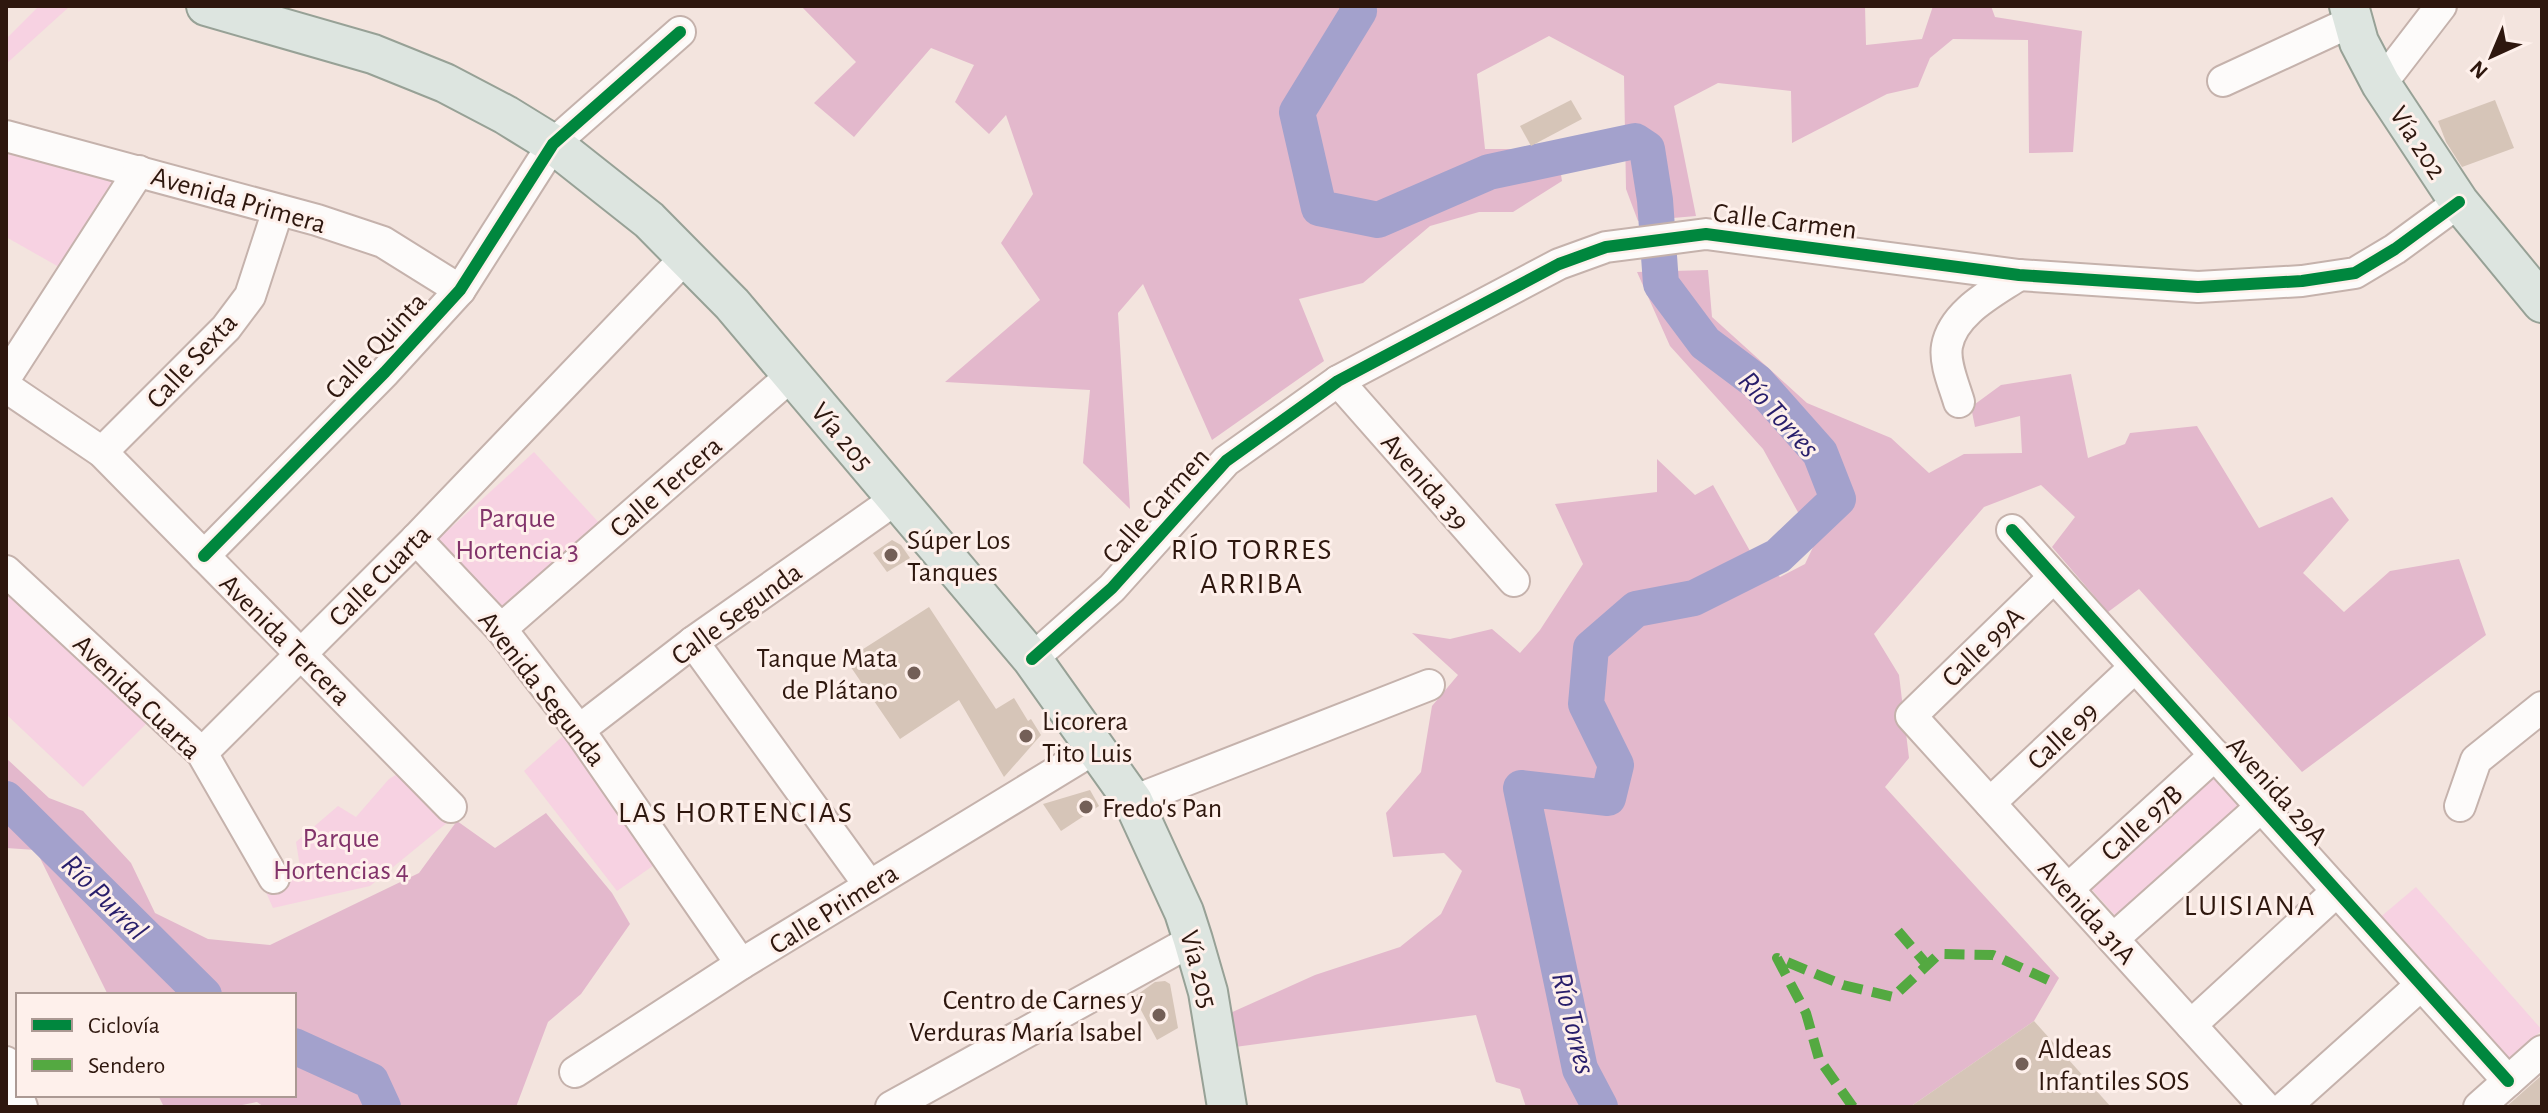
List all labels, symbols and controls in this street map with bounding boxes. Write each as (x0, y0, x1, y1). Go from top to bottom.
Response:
north arrow (2452, 16, 2532, 96)
text: N (2466, 56, 2492, 83)
street label: Vía 202 (2384, 102, 2451, 184)
street label: Avenida Primera (148, 163, 329, 239)
street label: Calle Carmen (1711, 199, 1858, 245)
street label: Calle Quinta (320, 288, 432, 405)
street label: Calle Sexta (142, 308, 243, 414)
water label: Río Torres (1732, 366, 1824, 464)
street label: Vía 205 (805, 398, 878, 477)
street label: Avenida 39 (1375, 429, 1474, 536)
street label: Calle Tercera (605, 432, 728, 543)
street label: Calle Carmen (1098, 443, 1215, 570)
park label: Parque Hortencia 3 (455, 505, 579, 565)
street label: Calle Cuarta (324, 520, 437, 633)
place label: Súper Los Tanques (907, 527, 1011, 587)
district label: RÍO TORRES ARRIBA (1171, 533, 1333, 599)
marker: Súper Los Tanques (882, 546, 900, 564)
street label: Calle Segunda (667, 558, 808, 671)
street label: Avenida Tercera (214, 570, 356, 711)
street label: Calle 99A (1937, 602, 2030, 693)
street label: Avenida Segunda (472, 606, 610, 772)
street label: Avenida Cuarta (67, 630, 206, 765)
place label: Tanque Mata de Plátano (756, 645, 898, 705)
marker: Tanque Mata de Plátano (905, 664, 923, 682)
street label: Calle 99 (2023, 697, 2104, 776)
place label: Licorera Tito Luis (1042, 708, 1132, 768)
marker: Licorera Tito Luis (1017, 727, 1035, 745)
street label: Avenida 29A (2221, 732, 2332, 851)
street label: Calle 97B (2096, 780, 2188, 867)
place label: Fredo's Pan (1102, 795, 1222, 823)
district label: LAS HORTENCIAS (618, 798, 854, 828)
marker: Fredo's Pan (1077, 798, 1095, 816)
park label: Parque Hortencias 4 (273, 825, 409, 885)
water label: Río Purral (56, 849, 153, 946)
street label: Avenida 31A (2032, 854, 2141, 970)
street label: Calle Primera (765, 859, 903, 960)
district label: LUISIANA (2184, 891, 2316, 921)
street label: Vía 205 (1174, 928, 1222, 1011)
water label: Río Torres (1546, 969, 1600, 1078)
place label: Centro de Carnes y Verduras María Isabel (909, 987, 1143, 1047)
legend (16, 993, 296, 1097)
marker: Centro de Carnes y Verduras María Isabel (1150, 1006, 1168, 1024)
text: Ciclovía (88, 1014, 160, 1038)
place label: Aldeas Infantiles SOS (2038, 1036, 2189, 1096)
text: Sendero (88, 1054, 165, 1078)
marker: Aldeas Infantiles SOS (2013, 1055, 2031, 1073)

